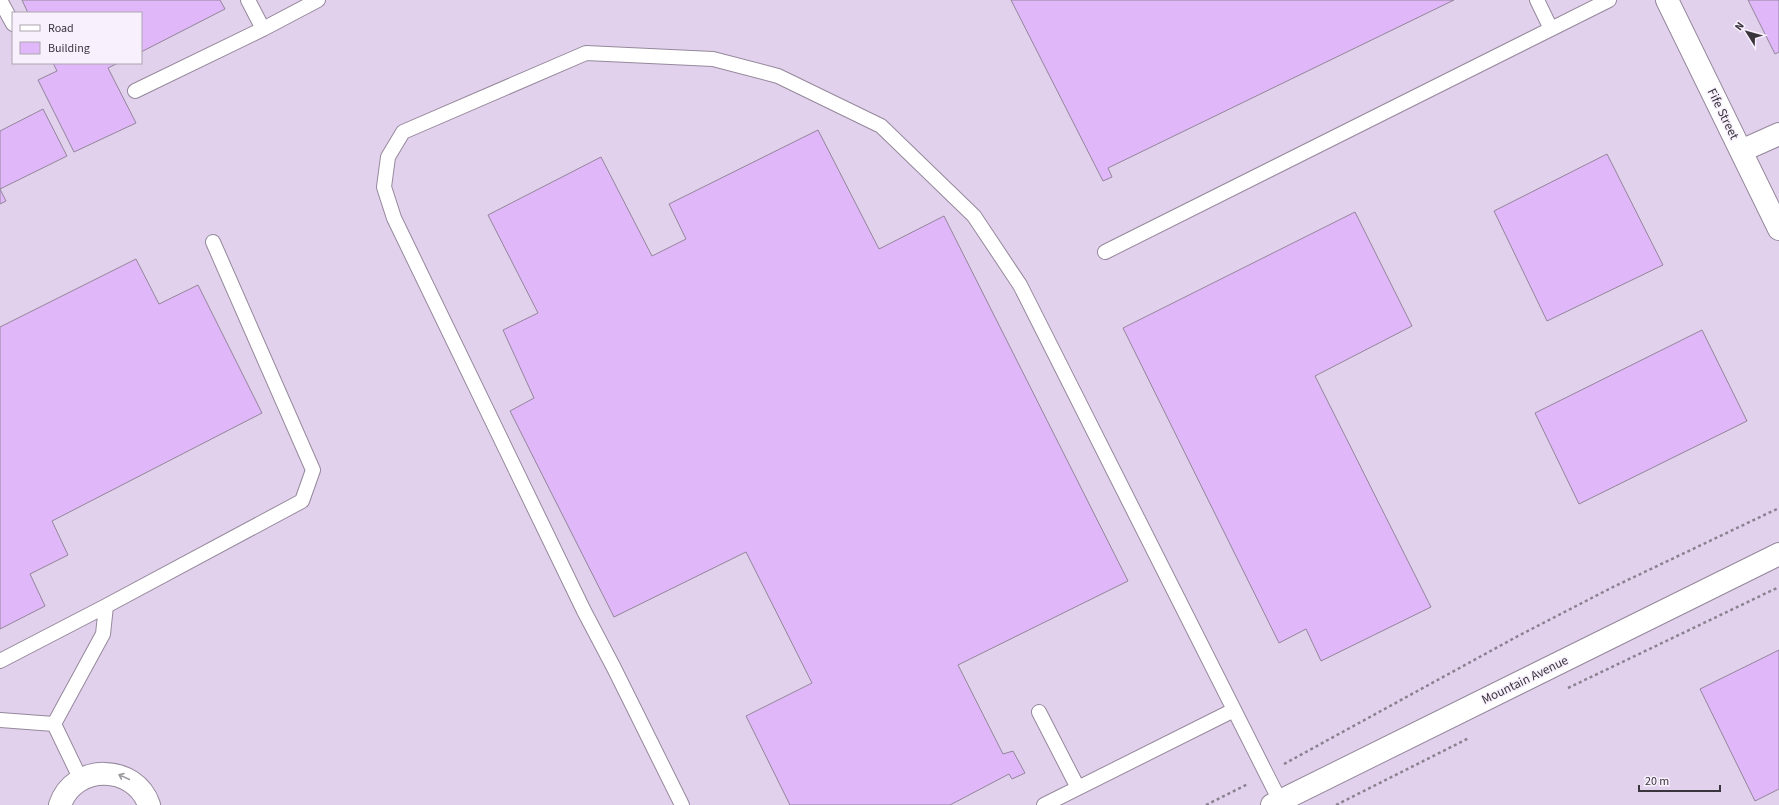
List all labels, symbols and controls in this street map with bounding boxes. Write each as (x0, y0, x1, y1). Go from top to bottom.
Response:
legend (12, 12, 142, 64)
north arrow (1727, 12, 1767, 52)
text: N (1731, 19, 1748, 34)
text: Road (48, 20, 74, 37)
text: Building (48, 40, 90, 57)
street label: Fife Street (1703, 85, 1743, 143)
street label: Mountain Avenue (1479, 651, 1571, 709)
scale bar (1639, 767, 1720, 793)
one-way arrow (118, 773, 130, 780)
text: 20 m (1645, 773, 1669, 790)

